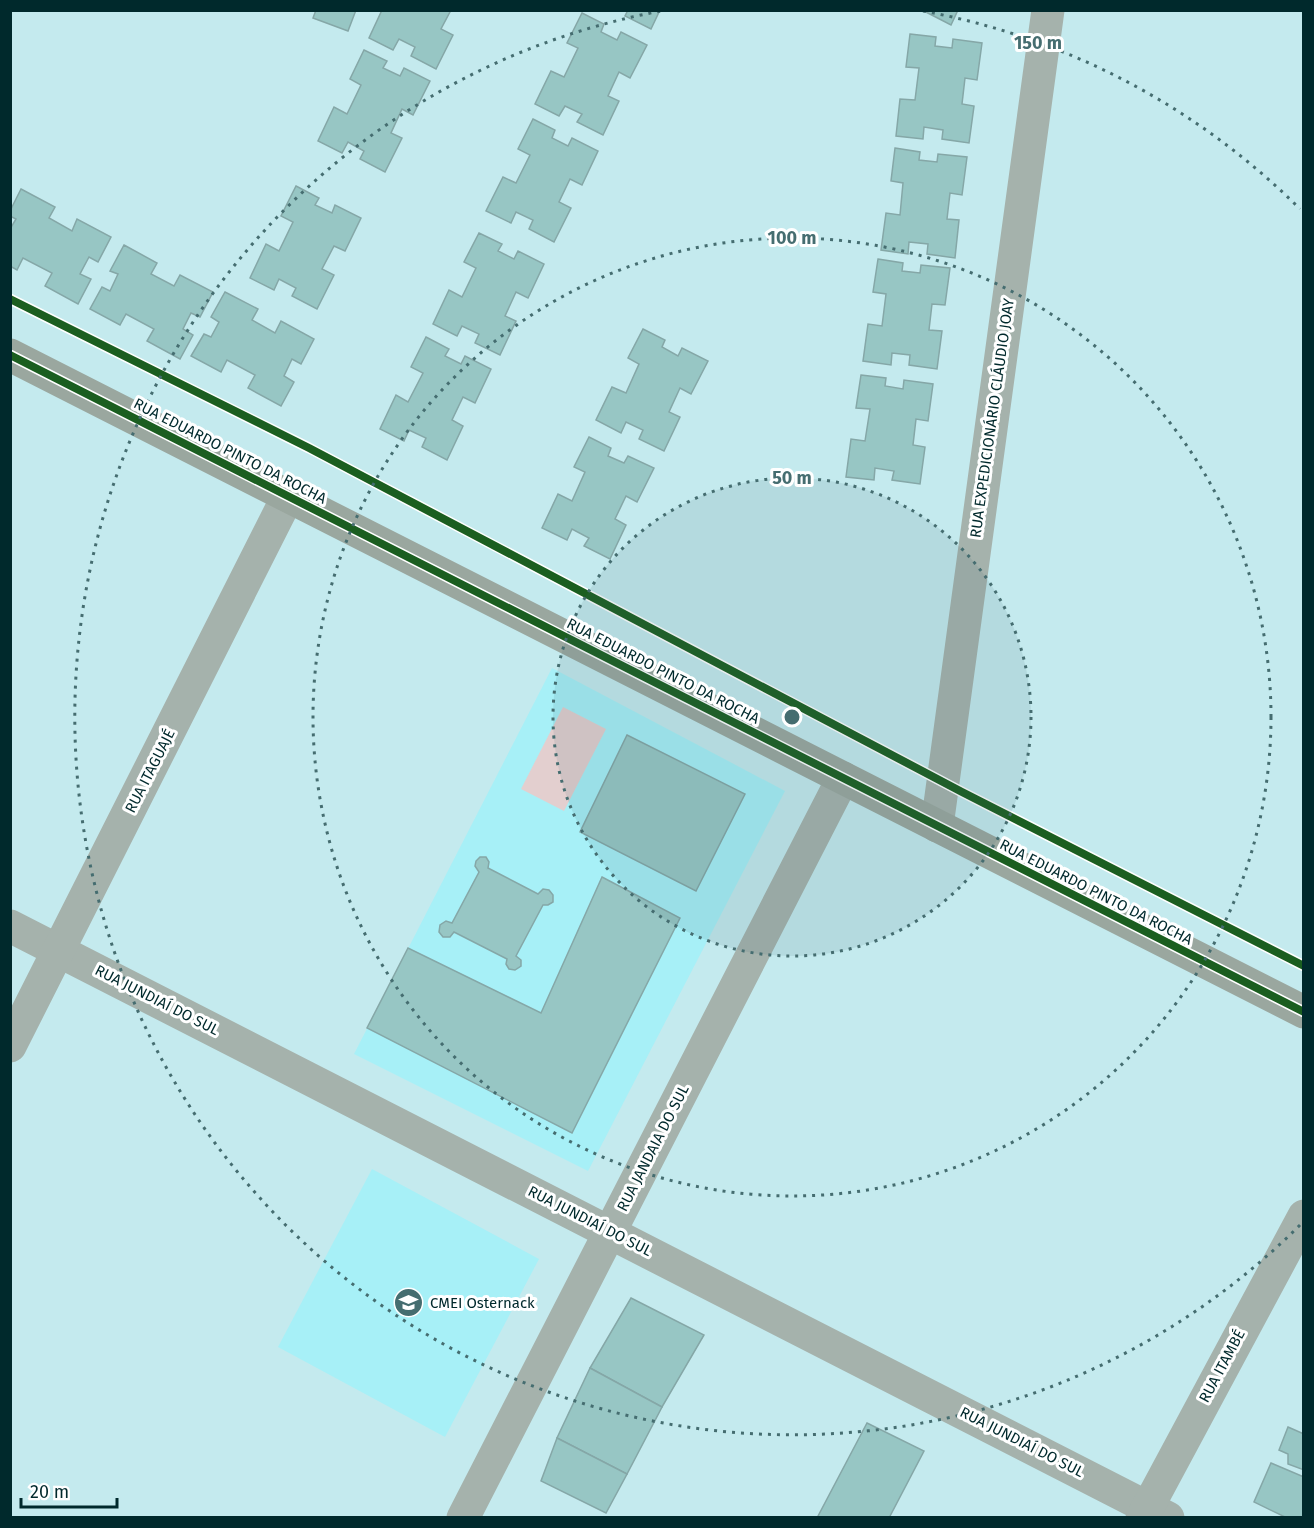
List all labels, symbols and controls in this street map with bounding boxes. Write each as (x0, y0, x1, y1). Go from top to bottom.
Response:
text: 150 m (1014, 32, 1062, 54)
text: 100 m (768, 227, 816, 249)
street label: RUA EXPEDICIONÁRIO CLÁUDIO JOAY (966, 296, 1018, 539)
street label: RUA EDUARDO PINTO DA ROCHA (131, 394, 330, 508)
text: 50 m (772, 467, 812, 489)
street label: RUA EDUARDO PINTO DA ROCHA (564, 614, 763, 728)
centre of rings (782, 707, 802, 727)
street label: RUA ITAGUAJÉ (121, 726, 179, 816)
street label: RUA EDUARDO PINTO DA ROCHA (997, 835, 1196, 949)
street label: RUA JUNDIAÍ DO SUL (92, 961, 222, 1039)
street label: RUA JANDAIA DO SUL (613, 1081, 693, 1214)
street label: RUA JUNDIAÍ DO SUL (525, 1182, 655, 1260)
school or university icon: CMEI Osternack (393, 1287, 425, 1319)
place label: CMEI Osternack (430, 1294, 535, 1312)
street label: RUA ITAMBÉ (1195, 1326, 1249, 1406)
street label: RUA JUNDIAÍ DO SUL (957, 1403, 1087, 1481)
scale bar (21, 1471, 117, 1509)
text: 20 m (30, 1481, 69, 1503)

